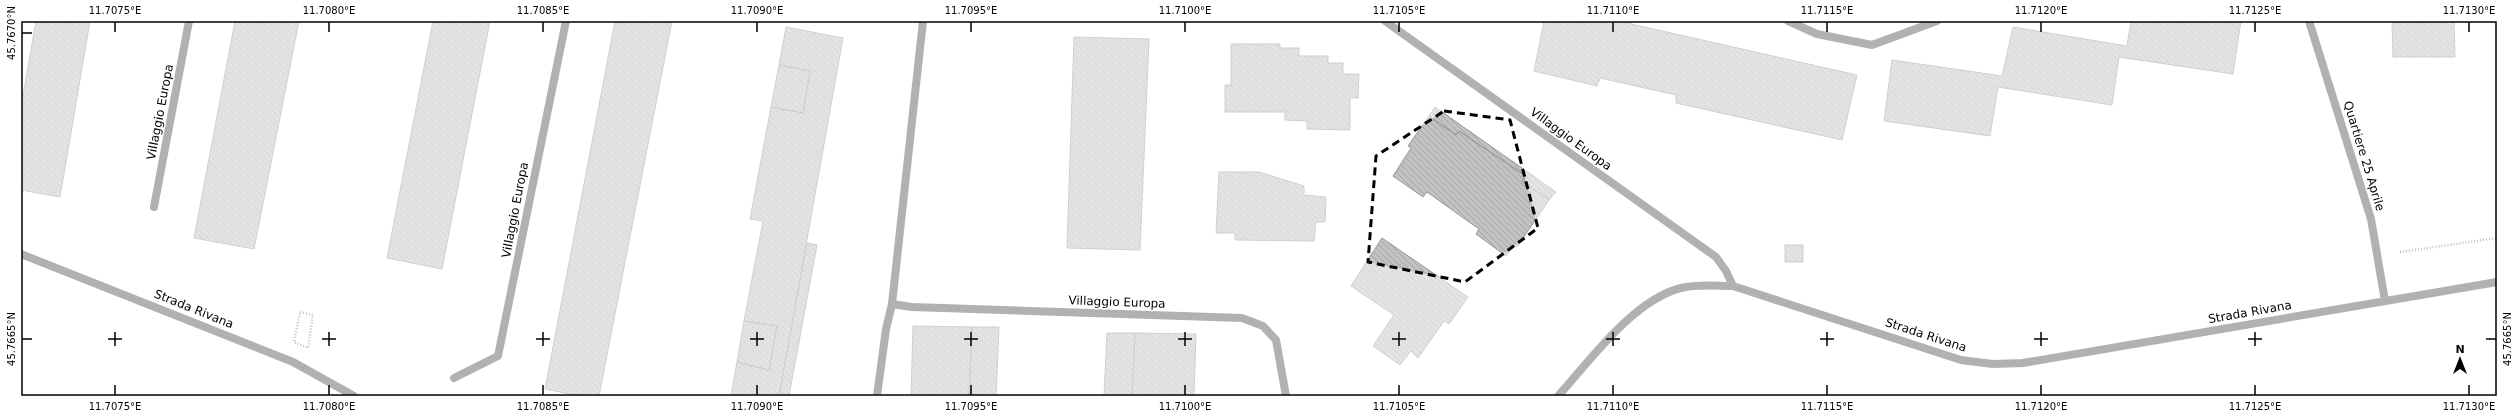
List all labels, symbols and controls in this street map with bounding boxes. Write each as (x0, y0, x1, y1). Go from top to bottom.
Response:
text: 11.7075°E (89, 5, 141, 16)
text: 11.7080°E (303, 5, 355, 16)
text: 11.7085°E (517, 5, 569, 16)
text: 11.7090°E (731, 5, 783, 16)
text: 11.7095°E (945, 5, 997, 16)
text: 11.7100°E (1159, 5, 1211, 16)
text: 11.7105°E (1373, 5, 1425, 16)
text: 11.7110°E (1587, 5, 1639, 16)
text: 11.7115°E (1801, 5, 1853, 16)
text: 11.7120°E (2015, 5, 2067, 16)
text: 11.7125°E (2229, 5, 2281, 16)
text: 11.7130°E (2443, 5, 2495, 16)
text: 45.7670°N (6, 6, 17, 60)
street label: Villaggio Europa (144, 63, 176, 161)
street label: Quartiere 25 Aprile (2341, 99, 2387, 213)
street label: Villaggio Europa (1528, 105, 1614, 173)
street label: Villaggio Europa (499, 161, 531, 259)
street label: Strada Rivana (152, 287, 236, 331)
street label: Villaggio Europa (1068, 293, 1166, 311)
street label: Strada Rivana (2207, 298, 2293, 326)
text: 45.7665°N (6, 312, 17, 366)
text: 45.7665°N (2502, 312, 2513, 366)
street label: Strada Rivana (1884, 315, 1968, 355)
north arrow (2440, 339, 2480, 379)
text: N (2455, 343, 2465, 356)
text: 11.7075°E (89, 401, 141, 412)
text: 11.7080°E (303, 401, 355, 412)
text: 11.7085°E (517, 401, 569, 412)
text: 11.7090°E (731, 401, 783, 412)
text: 11.7095°E (945, 401, 997, 412)
text: 11.7100°E (1159, 401, 1211, 412)
text: 11.7105°E (1373, 401, 1425, 412)
text: 11.7110°E (1587, 401, 1639, 412)
text: 11.7115°E (1801, 401, 1853, 412)
text: 11.7120°E (2015, 401, 2067, 412)
text: 11.7125°E (2229, 401, 2281, 412)
text: 11.7130°E (2443, 401, 2495, 412)

